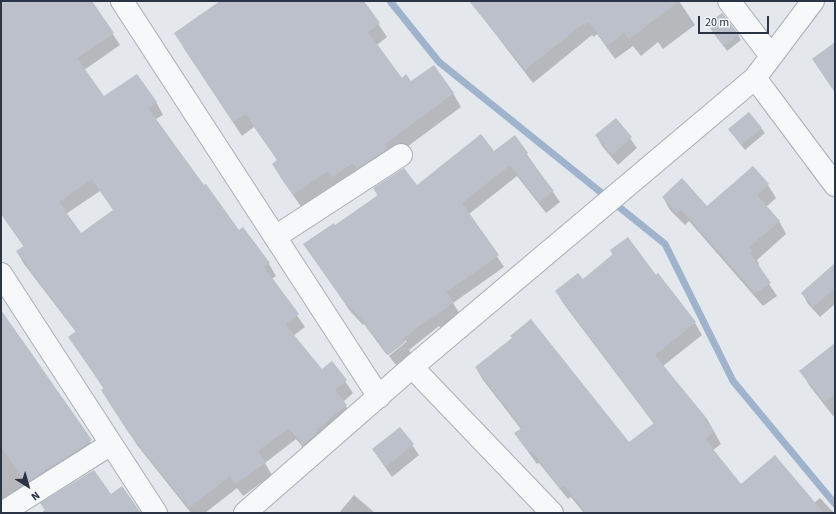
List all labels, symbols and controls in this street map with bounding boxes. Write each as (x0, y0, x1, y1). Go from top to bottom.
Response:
scale bar (700, 8, 771, 34)
text: 20 m (705, 14, 729, 31)
north arrow (8, 466, 48, 506)
text: N (28, 488, 43, 504)

